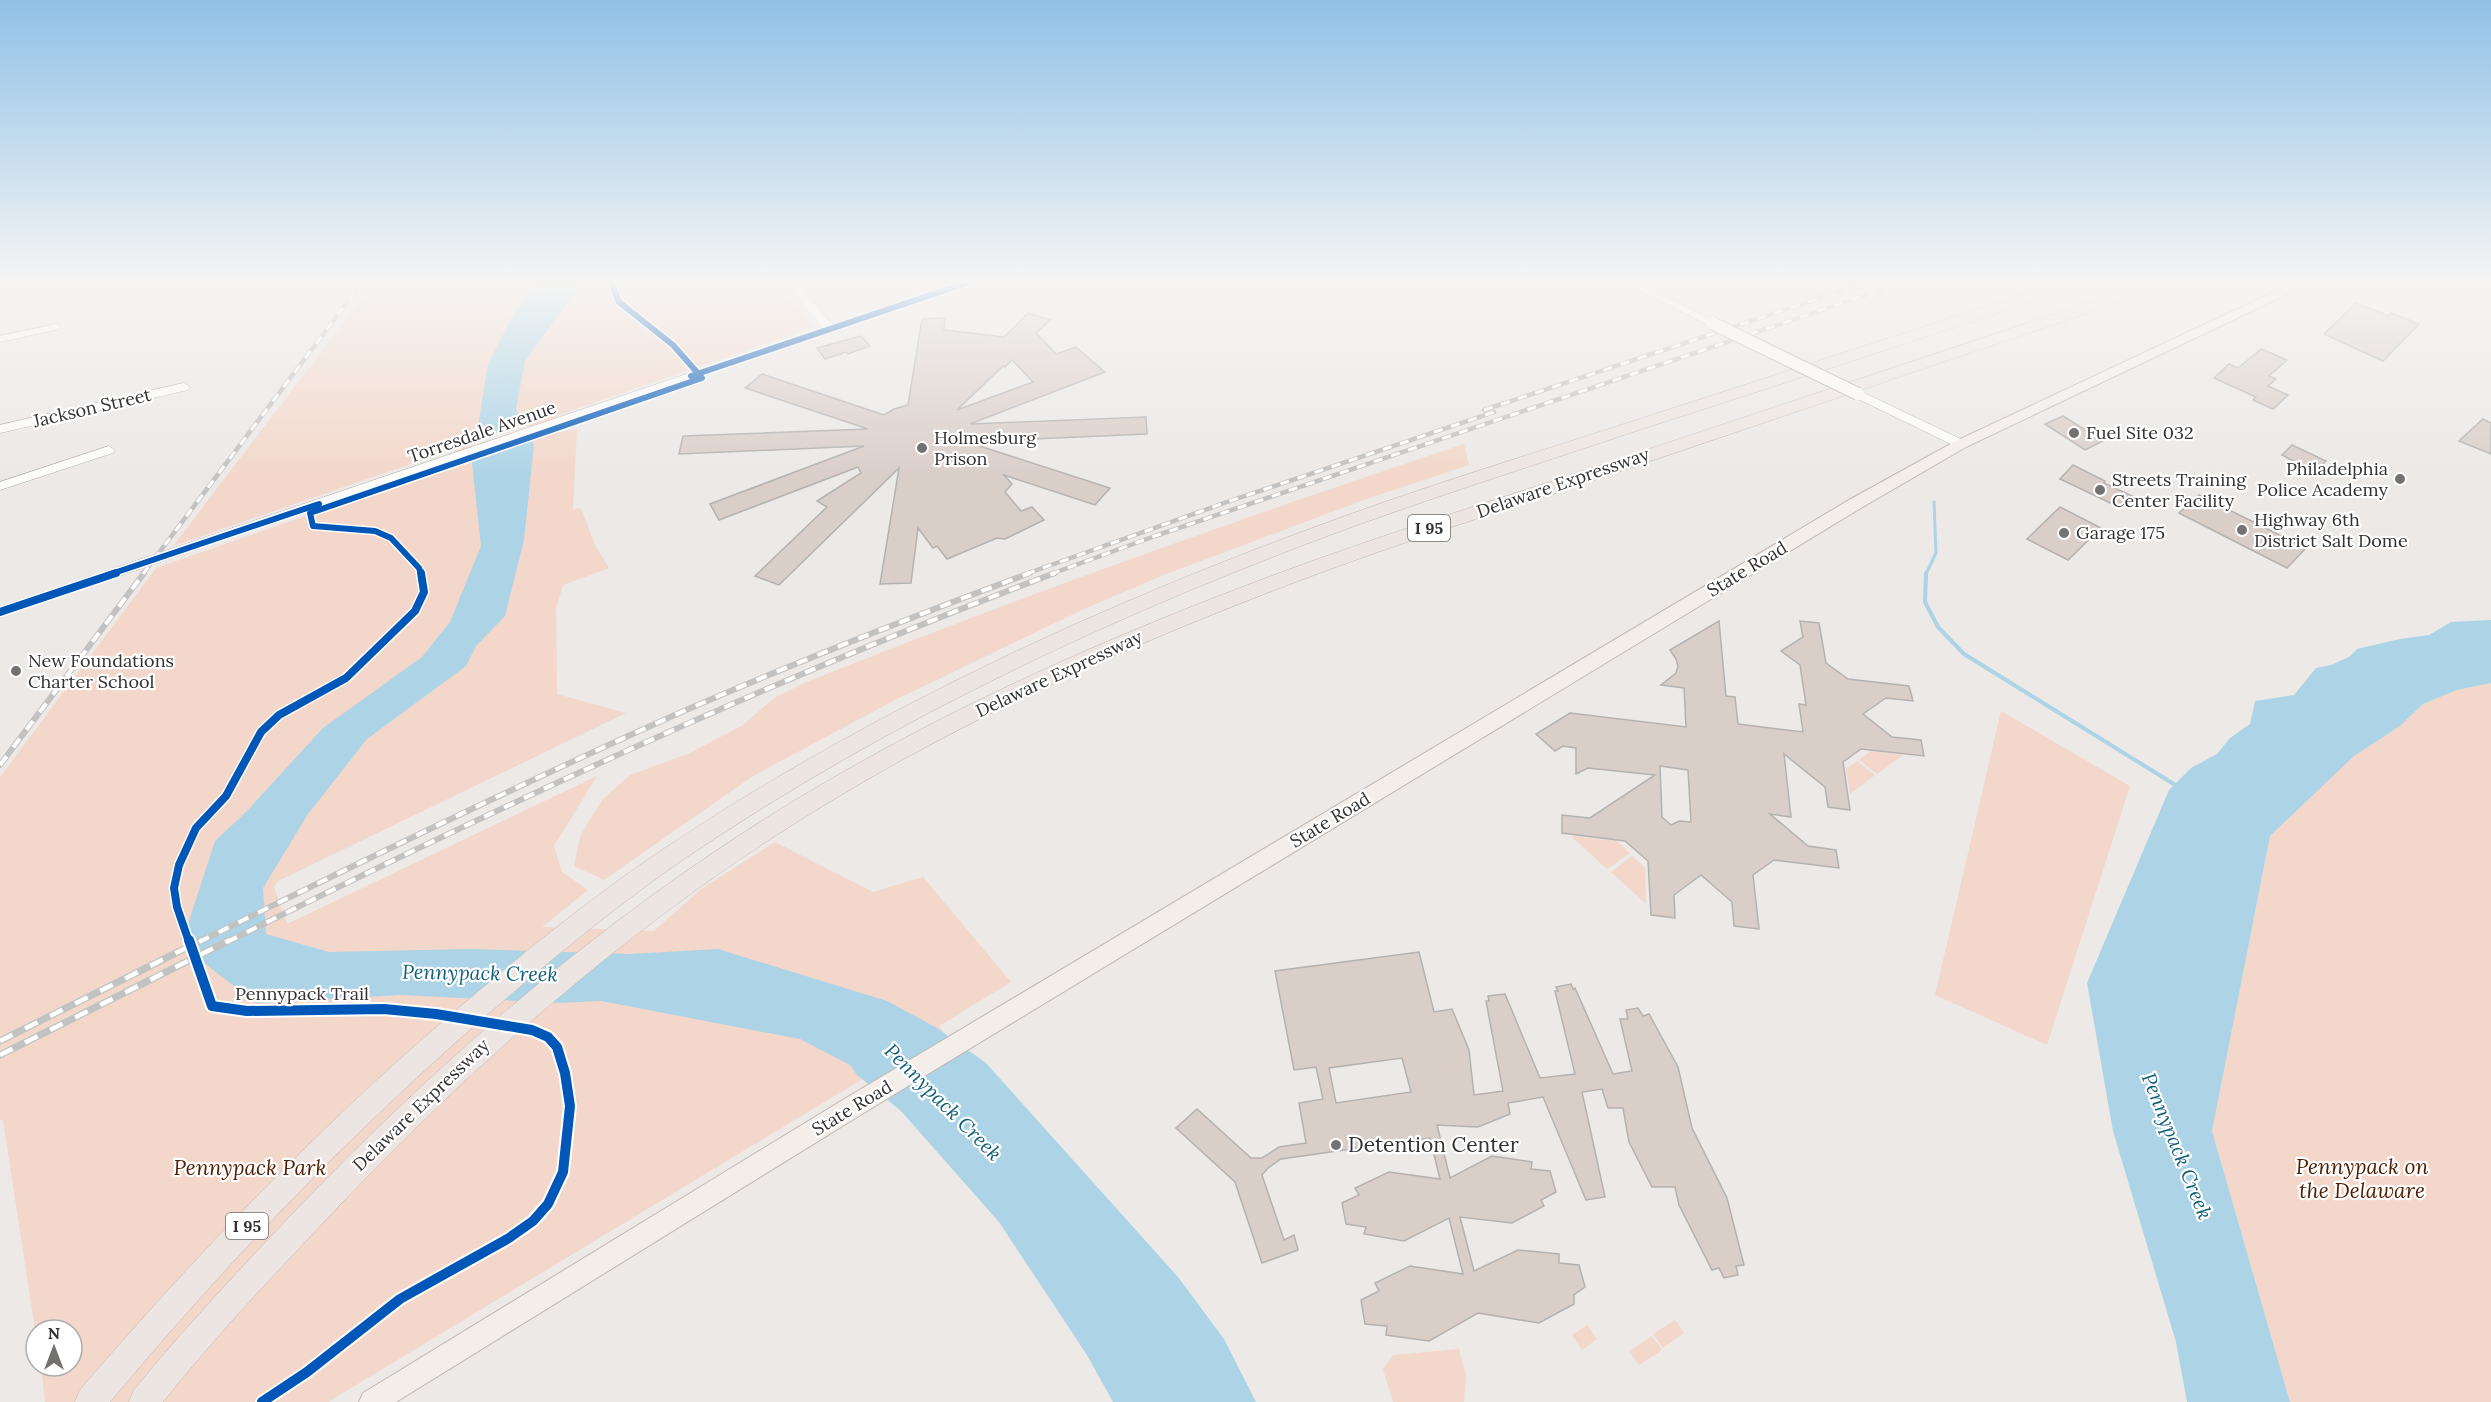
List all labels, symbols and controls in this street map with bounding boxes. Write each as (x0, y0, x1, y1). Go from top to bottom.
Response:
street label: Jackson Street (30, 383, 153, 432)
street label: Torresdale Avenue (405, 395, 559, 468)
place label: Fuel Site 032 (2086, 421, 2194, 444)
place label: Holmesburg Prison (934, 426, 1037, 470)
marker: Fuel Site 032 (2067, 426, 2081, 440)
marker: Holmesburg Prison (915, 441, 929, 455)
street label: Delaware Expressway (1473, 442, 1653, 523)
place label: Philadelphia Police Academy (2257, 457, 2388, 501)
place label: Streets Training Center Facility (2112, 468, 2247, 512)
marker: Philadelphia Police Academy (2393, 472, 2407, 486)
marker: Streets Training Center Facility (2093, 483, 2107, 497)
place label: Highway 6th District Salt Dome (2254, 508, 2408, 552)
road number: I 95 (1408, 515, 1450, 541)
place label: Garage 175 (2076, 521, 2165, 544)
marker: Highway 6th District Salt Dome (2235, 523, 2249, 537)
marker: Garage 175 (2057, 526, 2071, 540)
street label: State Road (1702, 536, 1791, 601)
street label: Delaware Expressway (972, 625, 1146, 722)
place label: New Foundations Charter School (28, 649, 174, 693)
marker: New Foundations Charter School (9, 664, 23, 678)
street label: State Road (1285, 787, 1374, 852)
water label: Pennypack Creek (402, 959, 558, 986)
street label: Pennypack Trail (235, 982, 369, 1005)
street label: Delaware Expressway (347, 1033, 494, 1176)
water label: Pennypack Creek (879, 1038, 1007, 1166)
water label: Pennypack Creek (2137, 1069, 2218, 1223)
street label: State Road (807, 1075, 896, 1140)
place label: Detention Center (1348, 1131, 1519, 1158)
marker: Detention Center (1329, 1138, 1343, 1152)
park label: Pennypack on the Delaware (2296, 1153, 2428, 1204)
park label: Pennypack Park (174, 1154, 326, 1181)
road number: I 95 (226, 1213, 268, 1239)
north arrow (24, 1318, 84, 1378)
text: N (48, 1323, 60, 1343)

